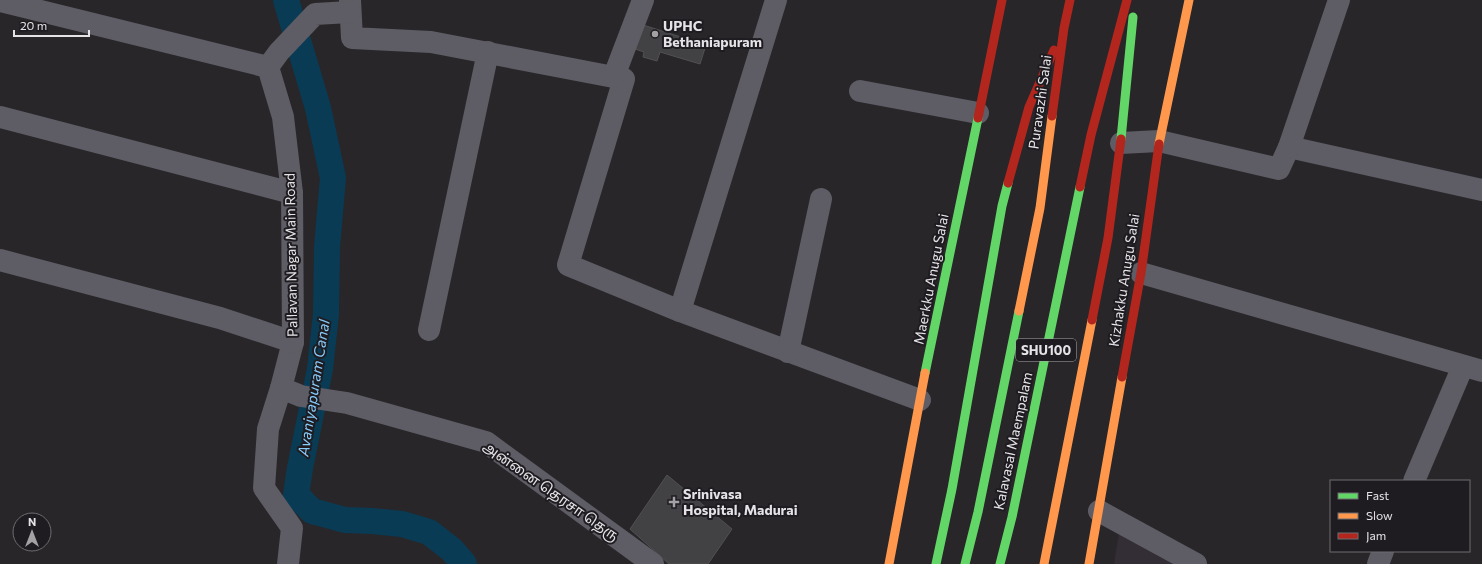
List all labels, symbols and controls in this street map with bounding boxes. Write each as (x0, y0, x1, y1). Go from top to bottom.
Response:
scale bar (14, 12, 89, 38)
place label: UPHC Bethaniapuram (663, 17, 762, 50)
text: 20 m (20, 18, 47, 32)
marker: UPHC Bethaniapuram (650, 29, 660, 39)
street label: Puravazhi Salai (1024, 54, 1055, 150)
street label: Pallavan Nagar Main Road (281, 173, 300, 337)
street label: Maerkku Anugu Salai (909, 212, 952, 346)
street label: Kizhakku Anugu Salai (1105, 212, 1142, 348)
water label: Avaniyapuram Canal (293, 317, 333, 458)
road number: SHU100 (1016, 339, 1076, 361)
street label: Kalavasal Maempalam (990, 370, 1035, 511)
street label: அன்னை தெரசா தெரு (479, 437, 623, 546)
legend (1330, 480, 1470, 552)
place label: Srinivasa Hospital, Madurai (683, 485, 798, 518)
text: Fast (1366, 488, 1389, 502)
marker: Srinivasa Hospital, Madurai (668, 496, 680, 508)
text: Slow (1366, 508, 1393, 522)
north arrow (12, 512, 52, 552)
text: N (28, 515, 36, 528)
text: Jam (1366, 528, 1386, 543)

